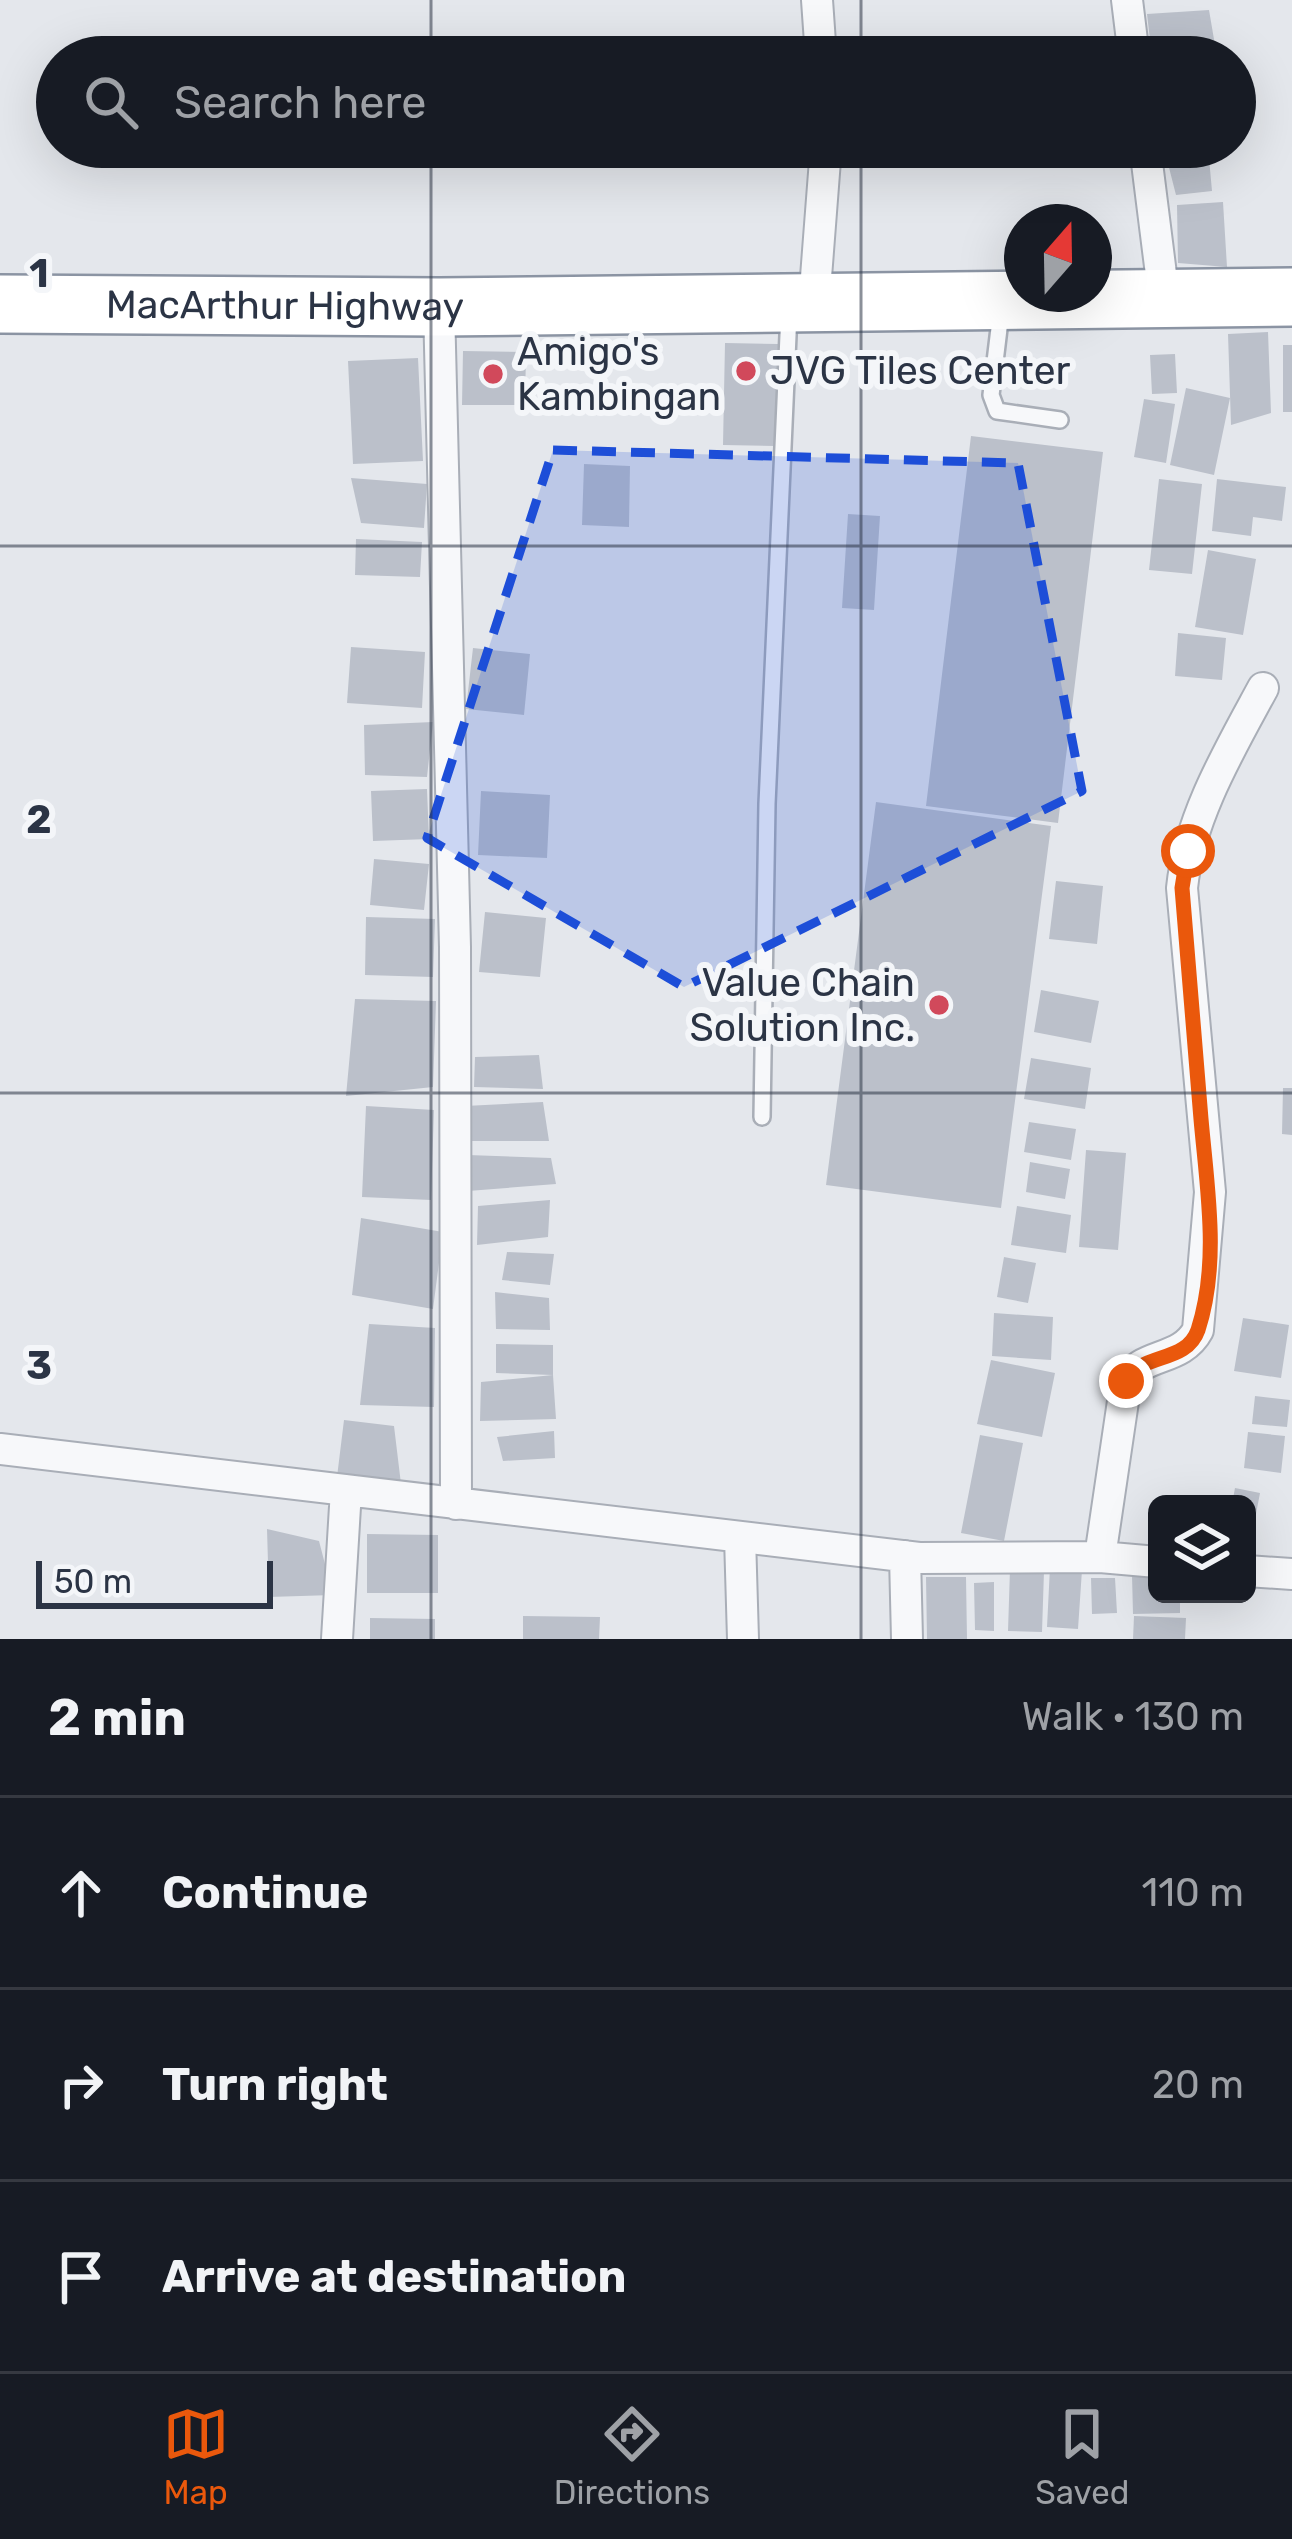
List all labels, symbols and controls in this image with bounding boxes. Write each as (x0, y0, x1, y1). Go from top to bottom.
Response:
search box (36, 36, 1256, 168)
icon: search (78, 69, 144, 135)
text: Search here (174, 76, 426, 129)
north arrow (1004, 204, 1112, 312)
text: 1 (29, 251, 49, 297)
street label: MacArthur Highway (106, 282, 464, 330)
place label: Amigo's Kambingan (517, 329, 721, 420)
place label: JVG Tiles Center (770, 348, 1071, 394)
marker: JVG Tiles Center (733, 358, 759, 384)
marker: Amigo's Kambingan (480, 361, 506, 387)
text: 2 (26, 797, 52, 843)
route start (1161, 824, 1215, 878)
place label: Value Chain Solution Inc. (690, 960, 915, 1051)
marker: Value Chain Solution Inc. (926, 992, 952, 1018)
text: 3 (26, 1343, 52, 1389)
route end (1099, 1354, 1153, 1408)
map controls (1148, 1495, 1256, 1603)
button: layers (1148, 1495, 1256, 1603)
scale bar (36, 1555, 273, 1608)
text: 50 m (54, 1562, 132, 1601)
text: 2 min (48, 1687, 186, 1748)
text: Walk · 130 m (1022, 1694, 1244, 1740)
icon: ahead (48, 1860, 114, 1926)
text: Continue (162, 1866, 368, 1919)
text: 110 m (1142, 1870, 1244, 1916)
icon: right (48, 2052, 114, 2118)
text: Turn right (162, 2058, 388, 2111)
text: 20 m (1152, 2062, 1244, 2108)
icon: arrive (48, 2244, 114, 2310)
text: Arrive at destination (162, 2250, 627, 2303)
tab: Map (163, 2401, 229, 2512)
tab: Directions (554, 2401, 710, 2512)
tab: Saved (1035, 2401, 1129, 2512)

